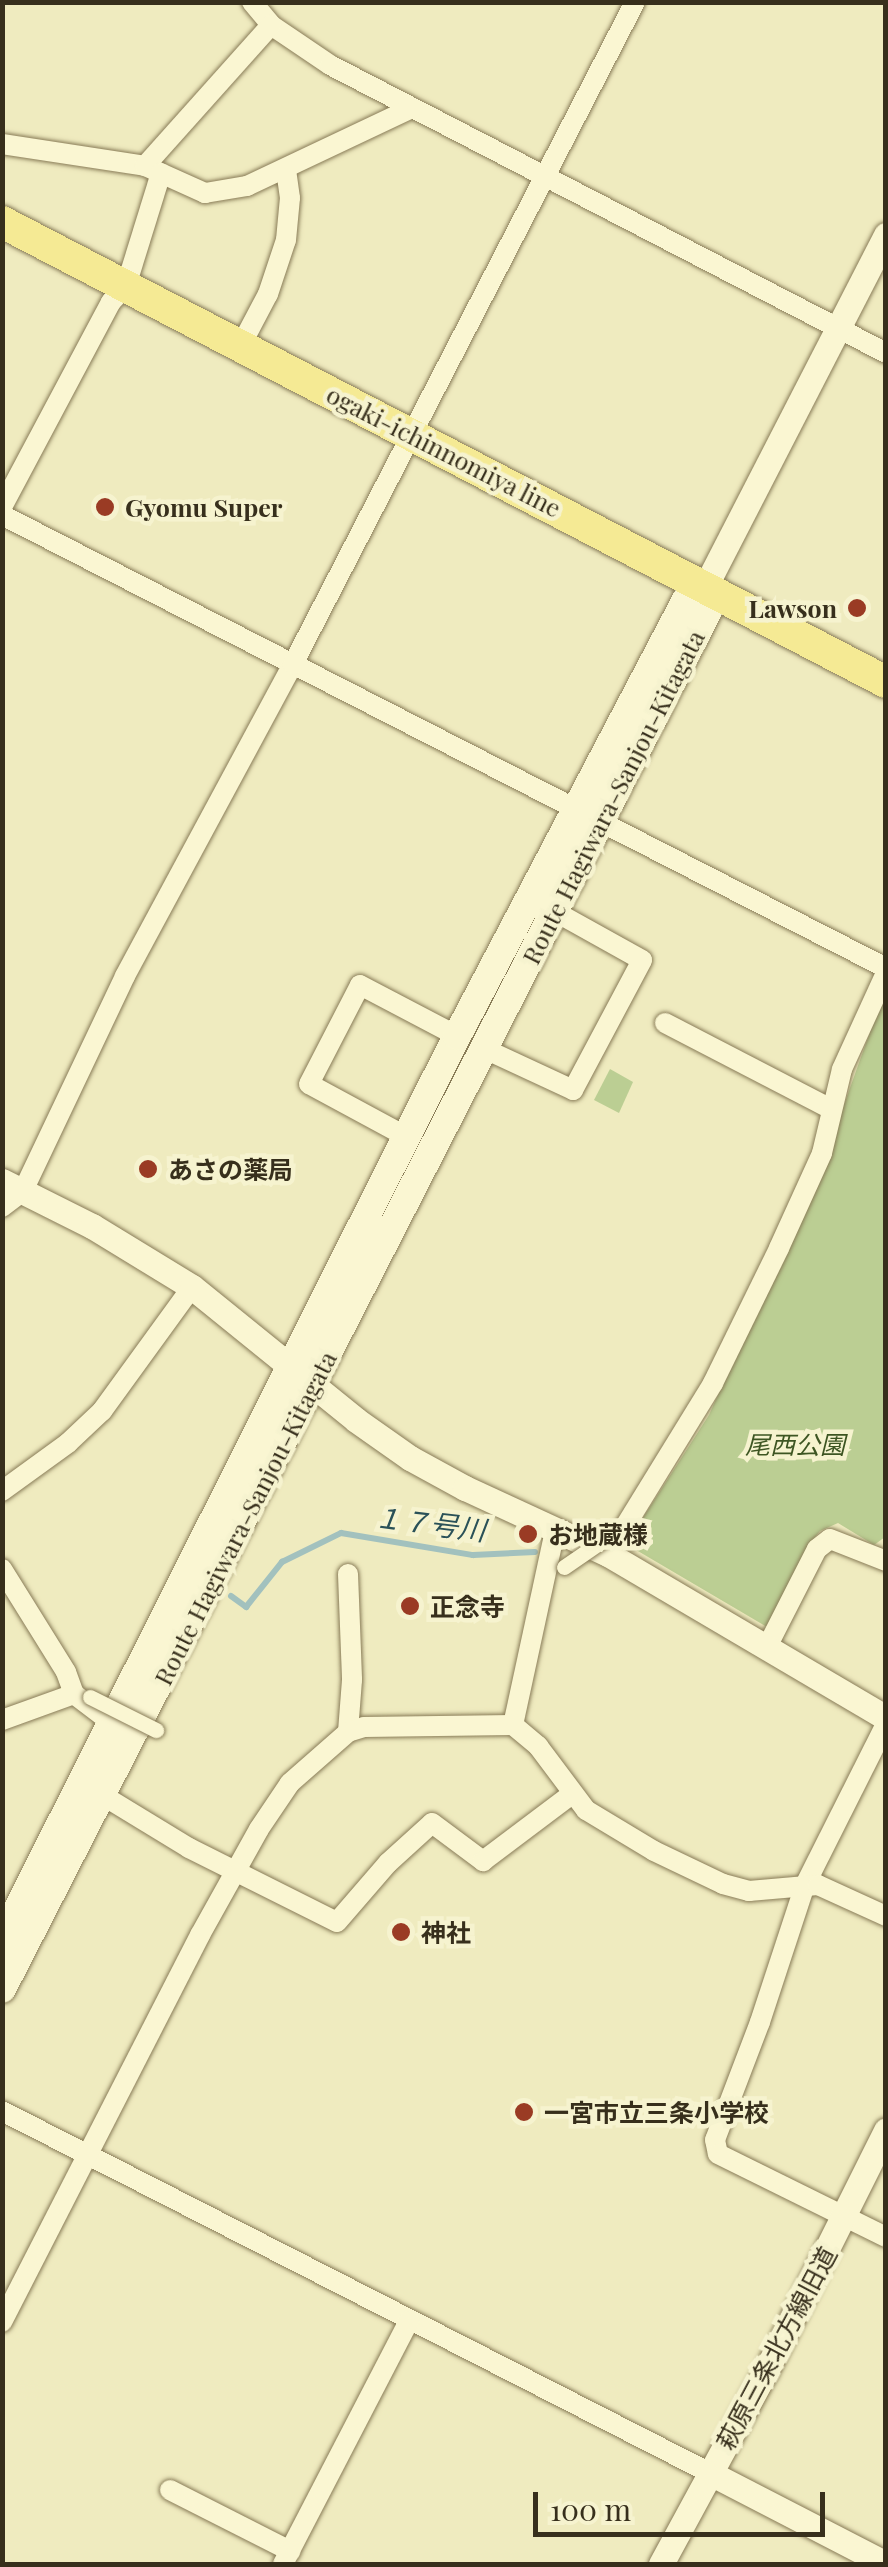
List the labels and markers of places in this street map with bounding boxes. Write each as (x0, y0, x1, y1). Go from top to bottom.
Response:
place label: Gyomu Super (125, 492, 282, 522)
marker: Gyomu Super (94, 496, 116, 518)
place label: Lawson (749, 593, 837, 623)
marker: Lawson (846, 597, 868, 619)
place label: あさの薬局 (168, 1154, 293, 1184)
marker: あさの薬局 (137, 1158, 159, 1180)
place label: お地蔵様 (548, 1519, 648, 1549)
marker: お地蔵様 (517, 1523, 539, 1545)
place label: 正念寺 (430, 1591, 505, 1621)
marker: 正念寺 (399, 1595, 421, 1617)
place label: 神社 (421, 1917, 471, 1947)
marker: 神社 (390, 1921, 412, 1943)
place label: 一宮市立三条小学校 (544, 2097, 769, 2127)
marker: 一宮市立三条小学校 (513, 2101, 535, 2123)

